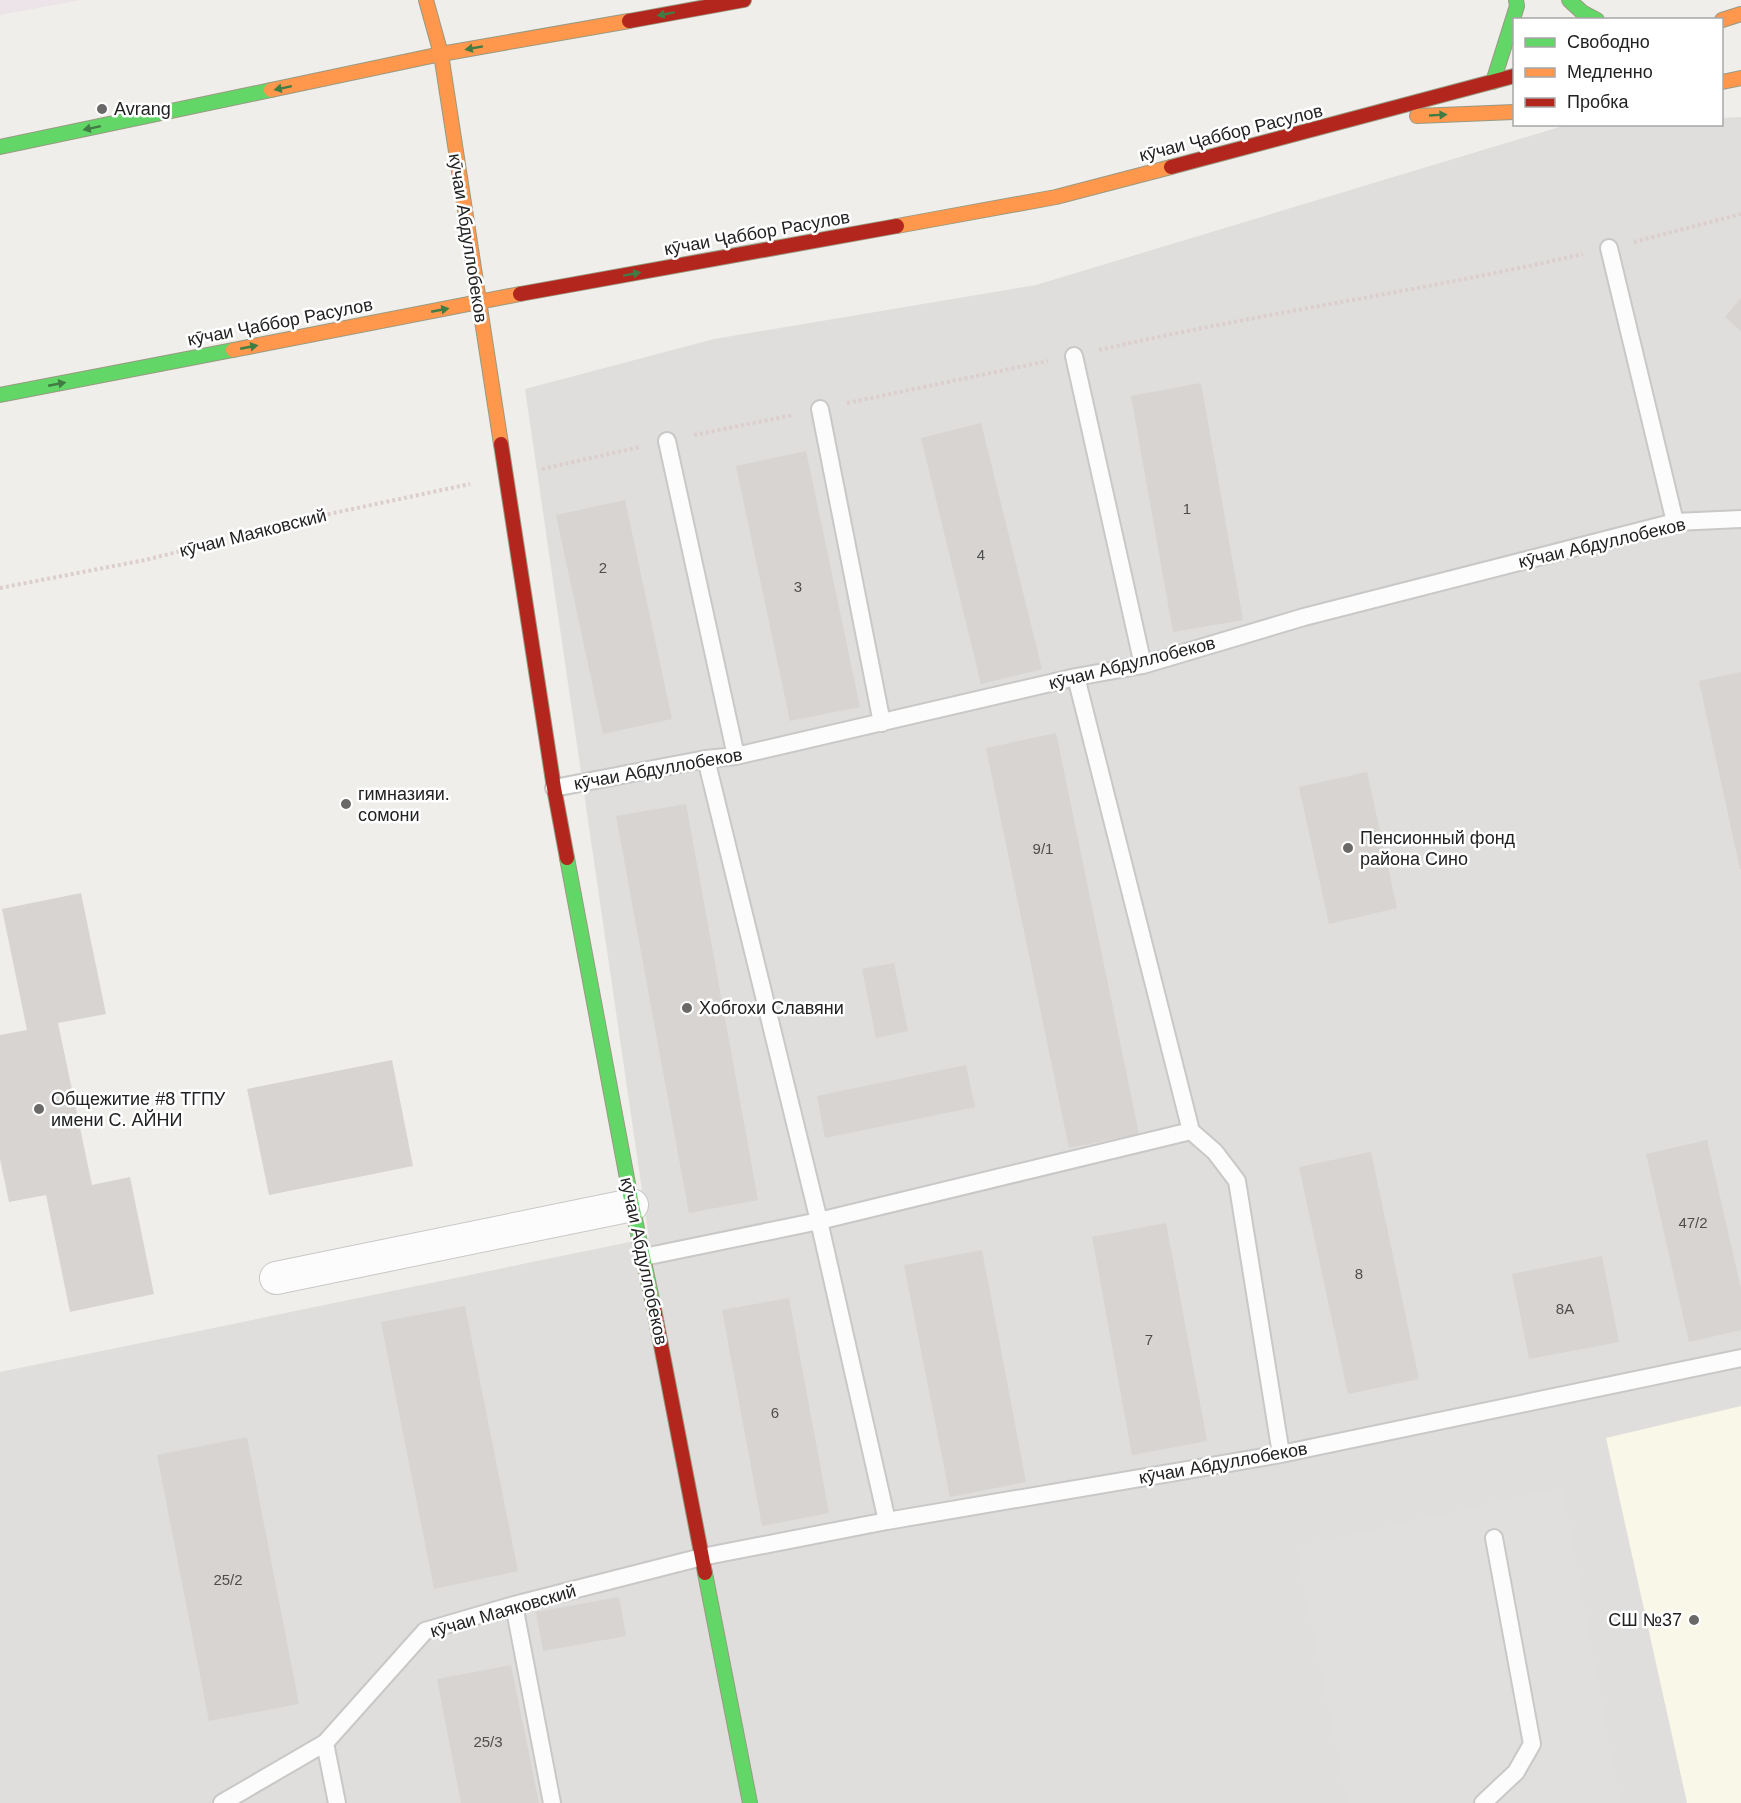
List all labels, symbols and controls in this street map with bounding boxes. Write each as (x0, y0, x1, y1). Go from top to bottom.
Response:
one-way arrow (656, 10, 675, 19)
legend (1513, 18, 1723, 126)
text: Свободно (1567, 32, 1650, 52)
one-way arrow (464, 44, 483, 53)
text: Медленно (1567, 62, 1653, 82)
one-way arrow (273, 83, 292, 93)
text: Пробка (1567, 92, 1630, 112)
place label: Avrang (114, 99, 171, 119)
street label: кӯчаи Ҷаббор Расулов (1137, 101, 1325, 165)
marker: Avrang (95, 102, 109, 116)
one-way arrow (1428, 111, 1447, 120)
one-way arrow (82, 124, 101, 133)
street label: кӯчаи Абдуллобеков (445, 152, 491, 324)
street label: кӯчаи Ҷаббор Расулов (663, 207, 851, 259)
one-way arrow (623, 269, 642, 278)
street label: кӯчаи Ҷаббор Расулов (186, 294, 374, 350)
one-way arrow (431, 305, 450, 314)
one-way arrow (240, 342, 259, 351)
one-way arrow (48, 379, 67, 388)
house number: 1 (1183, 500, 1191, 517)
street label: кӯчаи Маяковский (177, 505, 329, 561)
street label: кӯчаи Абдуллобеков (1516, 514, 1688, 572)
house number: 4 (977, 546, 985, 563)
house number: 2 (599, 559, 607, 576)
house number: 3 (794, 578, 802, 595)
street label: кӯчаи Абдуллобеков (1047, 633, 1217, 693)
street label: кӯчаи Абдуллобеков (572, 744, 744, 794)
place label: гимназияи. сомони (358, 784, 450, 825)
marker: гимназияи. сомони (339, 797, 353, 811)
place label: Пенсионный фонд района Сино (1360, 828, 1516, 869)
house number: 9/1 (1033, 840, 1053, 857)
marker: Пенсионный фонд района Сино (1341, 841, 1355, 855)
place label: Хобгохи Славяни (699, 998, 844, 1018)
marker: Хобгохи Славяни (680, 1001, 694, 1015)
place label: Общежитие #8 ТГПУ имени С. АЙНИ (51, 1089, 226, 1130)
marker: Общежитие #8 ТГПУ имени С. АЙНИ (32, 1102, 46, 1116)
street label: кӯчаи Абдуллобеков (616, 1175, 672, 1347)
house number: 47/2 (1678, 1214, 1708, 1231)
house number: 8 (1355, 1265, 1363, 1282)
house number: 8А (1556, 1300, 1574, 1317)
house number: 7 (1145, 1331, 1153, 1348)
house number: 6 (771, 1404, 779, 1421)
street label: кӯчаи Абдуллобеков (1137, 1438, 1309, 1488)
house number: 25/2 (213, 1571, 243, 1588)
street label: кӯчаи Маяковский (428, 1581, 578, 1641)
place label: СШ №37 (1608, 1610, 1682, 1630)
marker: СШ №37 (1687, 1613, 1701, 1627)
house number: 25/3 (473, 1733, 503, 1750)

